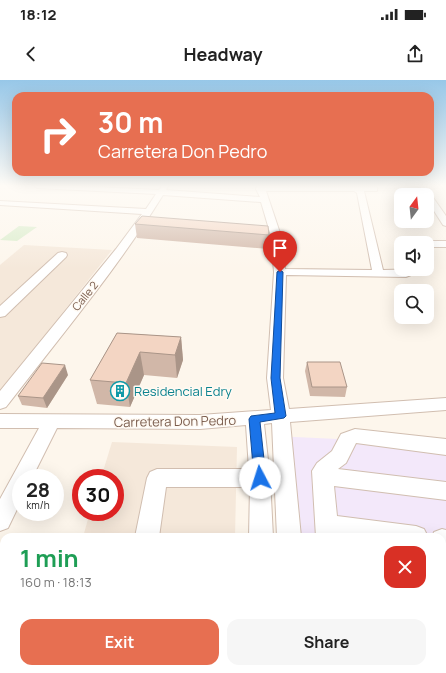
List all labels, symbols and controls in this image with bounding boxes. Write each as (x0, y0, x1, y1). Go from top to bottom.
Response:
text: 18:12 (20, 4, 56, 25)
text: Headway (184, 42, 262, 66)
icon: back (20, 43, 42, 65)
icon: share (404, 43, 426, 65)
text: 30 m (98, 103, 163, 141)
icon: right (32, 108, 84, 160)
text: Carretera Don Pedro (98, 139, 267, 163)
north arrow (394, 188, 434, 228)
map controls (394, 188, 434, 324)
pin (263, 231, 297, 272)
button: sound (394, 236, 434, 276)
icon: arrive (269, 237, 291, 259)
street label: Calle 2 (68, 278, 101, 314)
button: search (394, 284, 434, 324)
building icon: Residencial Edry (109, 380, 131, 402)
place label: Residencial Edry (134, 382, 232, 400)
street label: Carretera Don Pedro (114, 411, 237, 431)
position arrow (239, 457, 281, 499)
speed limit sign: 30 (72, 469, 124, 521)
text: 28 (26, 476, 50, 503)
text: km/h (26, 498, 50, 512)
text: 1 min (20, 541, 79, 574)
button: close (384, 546, 426, 588)
text: 160 m · 18:13 (20, 573, 92, 591)
button: Exit (20, 619, 219, 665)
button: Share (227, 619, 426, 665)

